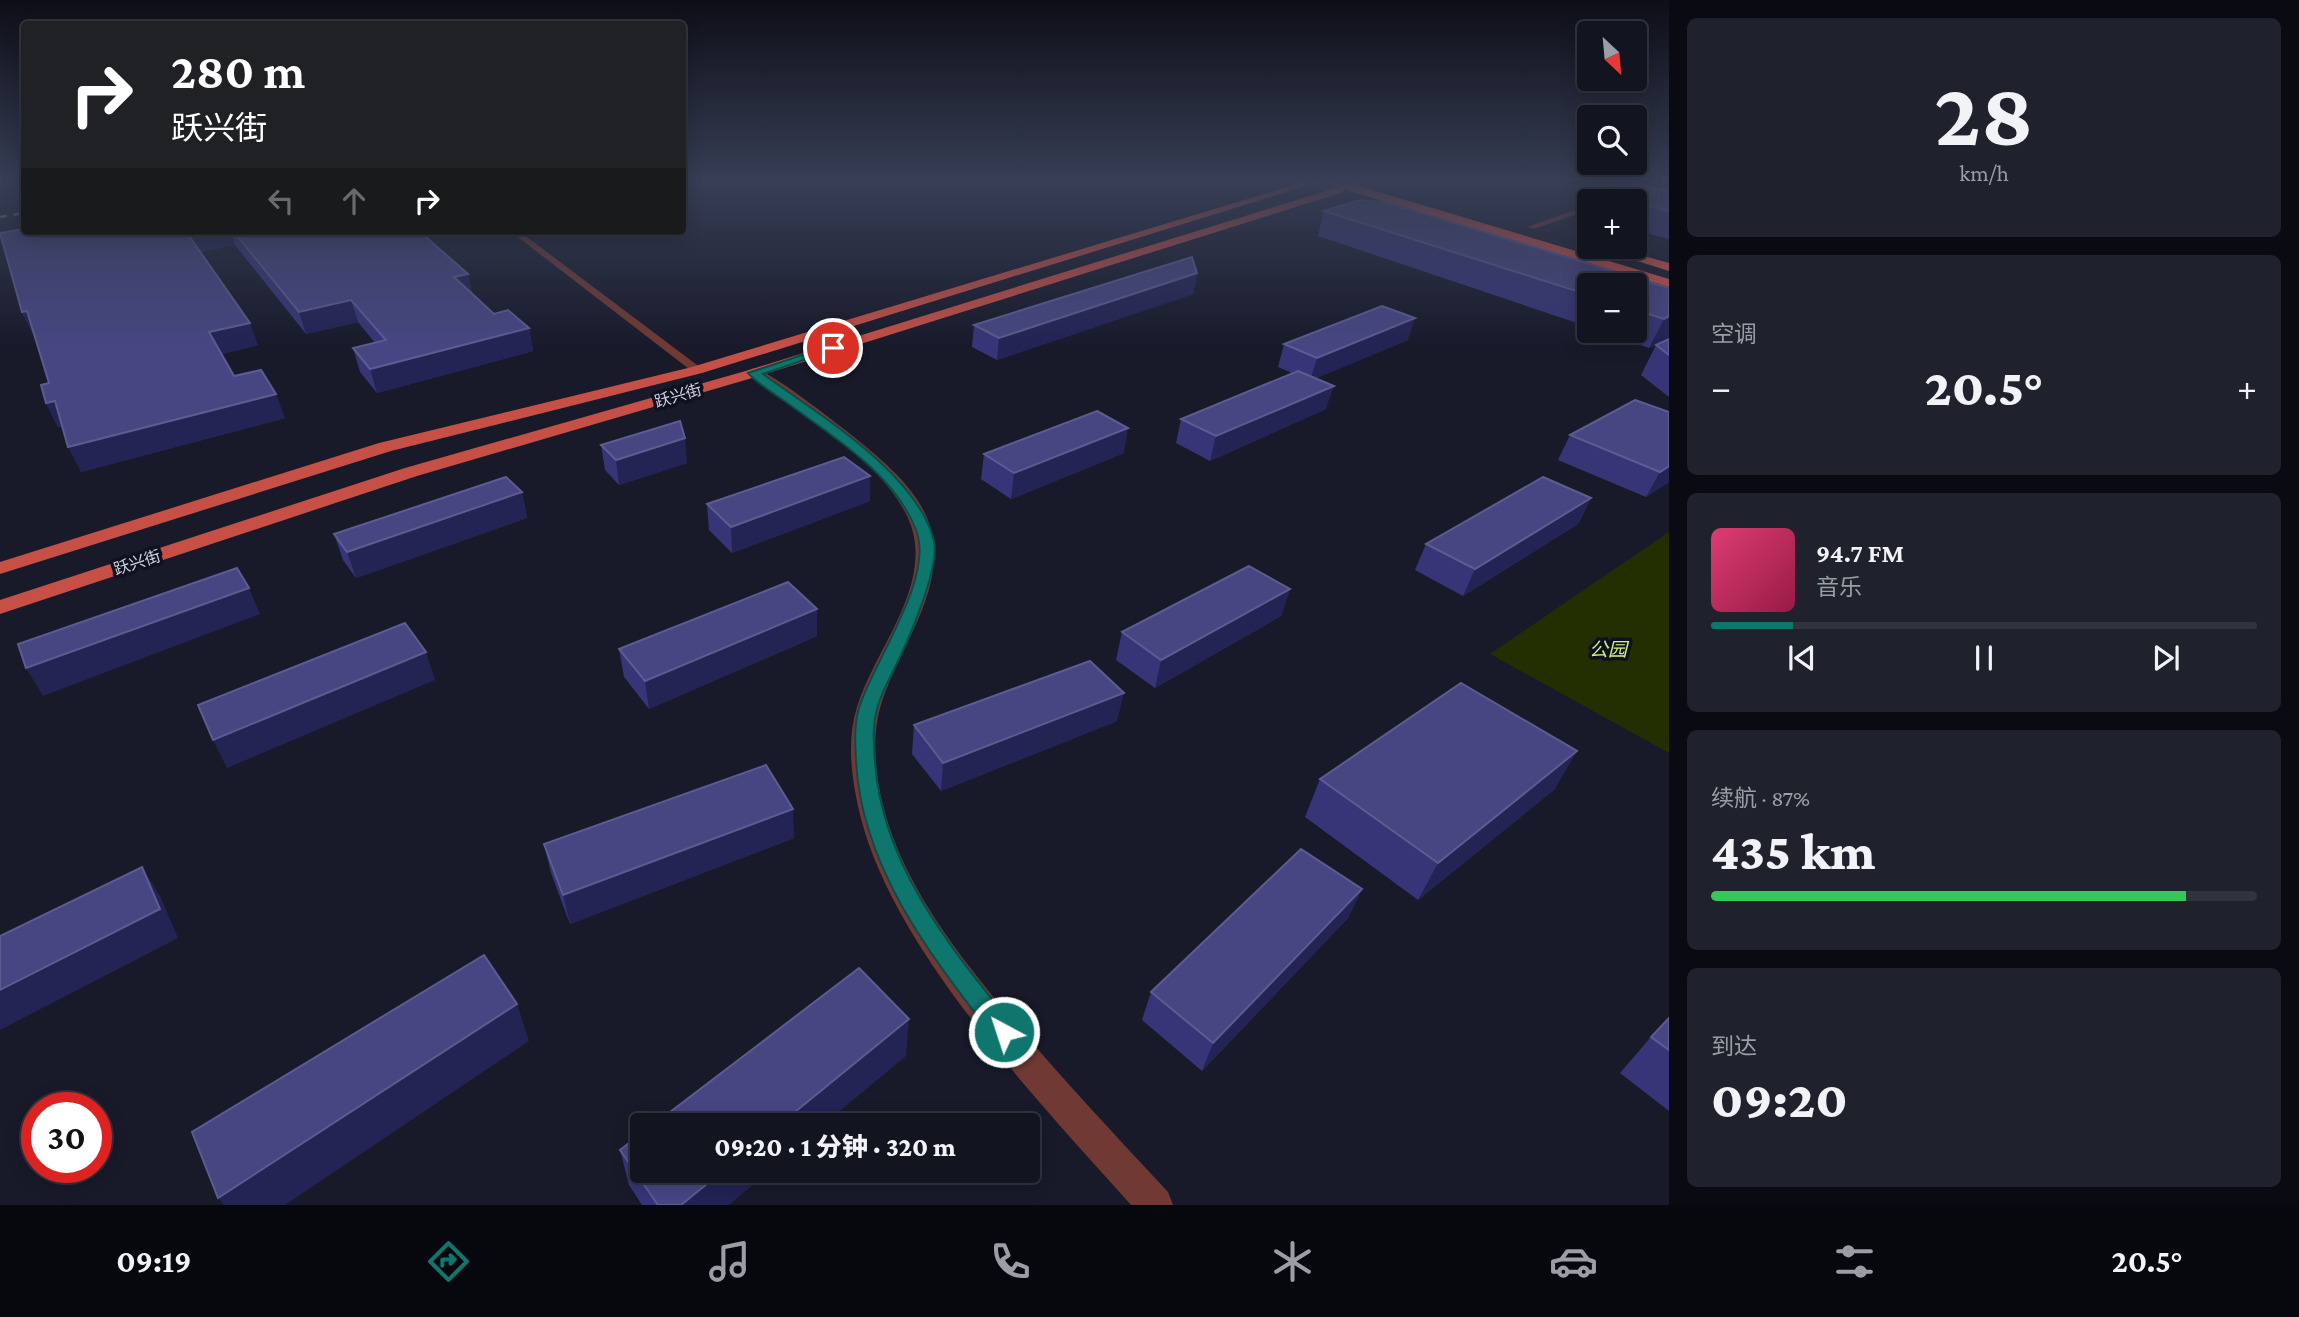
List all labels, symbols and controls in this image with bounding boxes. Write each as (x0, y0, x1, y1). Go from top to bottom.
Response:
north arrow (1577, 21, 1647, 91)
map controls (1577, 21, 1647, 343)
text: 280 m (171, 44, 305, 99)
icon: right (56, 49, 147, 140)
text: 28 (1934, 63, 2034, 165)
button: search (1577, 105, 1647, 175)
text: 跃兴街 (171, 110, 267, 146)
text: km/h (1959, 160, 2009, 186)
icon: left (262, 182, 300, 220)
icon: ahead (335, 182, 373, 220)
icon: right (408, 182, 446, 220)
button: + (1577, 189, 1647, 259)
button: − (1577, 273, 1647, 343)
pin (803, 318, 863, 378)
text: 空调 (1711, 321, 1757, 347)
icon: arrive (814, 329, 852, 367)
text: 20.5° (1924, 358, 2044, 416)
text: − (1711, 366, 1731, 408)
text: + (2237, 366, 2257, 408)
street label: 跃兴街 (653, 381, 704, 410)
text: 94.7 FM (1816, 539, 1904, 568)
street label: 跃兴街 (112, 547, 163, 578)
text: 音乐 (1816, 574, 1862, 600)
park label: 公园 (1589, 639, 1630, 660)
icon: previous (1783, 639, 1821, 677)
icon: pause (1965, 639, 2003, 677)
icon: next (2147, 639, 2185, 677)
text: 续航 · 87% (1711, 785, 1810, 811)
text: 435 km (1711, 822, 1875, 880)
position arrow (967, 995, 1041, 1069)
text: 到达 (1711, 1033, 1757, 1059)
text: 09:20 (1711, 1070, 1848, 1128)
speed limit sign: 30 (21, 1092, 112, 1183)
text: 09:20 · 1 分钟 · 320 m (714, 1133, 956, 1162)
icon: directions (424, 1237, 473, 1286)
icon: music (705, 1237, 754, 1286)
icon: phone (986, 1237, 1035, 1286)
icon: climate (1268, 1237, 1317, 1286)
icon: car (1549, 1237, 1598, 1286)
icon: filters (1830, 1237, 1879, 1286)
text: 09:19 (116, 1243, 191, 1279)
text: 20.5° (2111, 1243, 2183, 1279)

